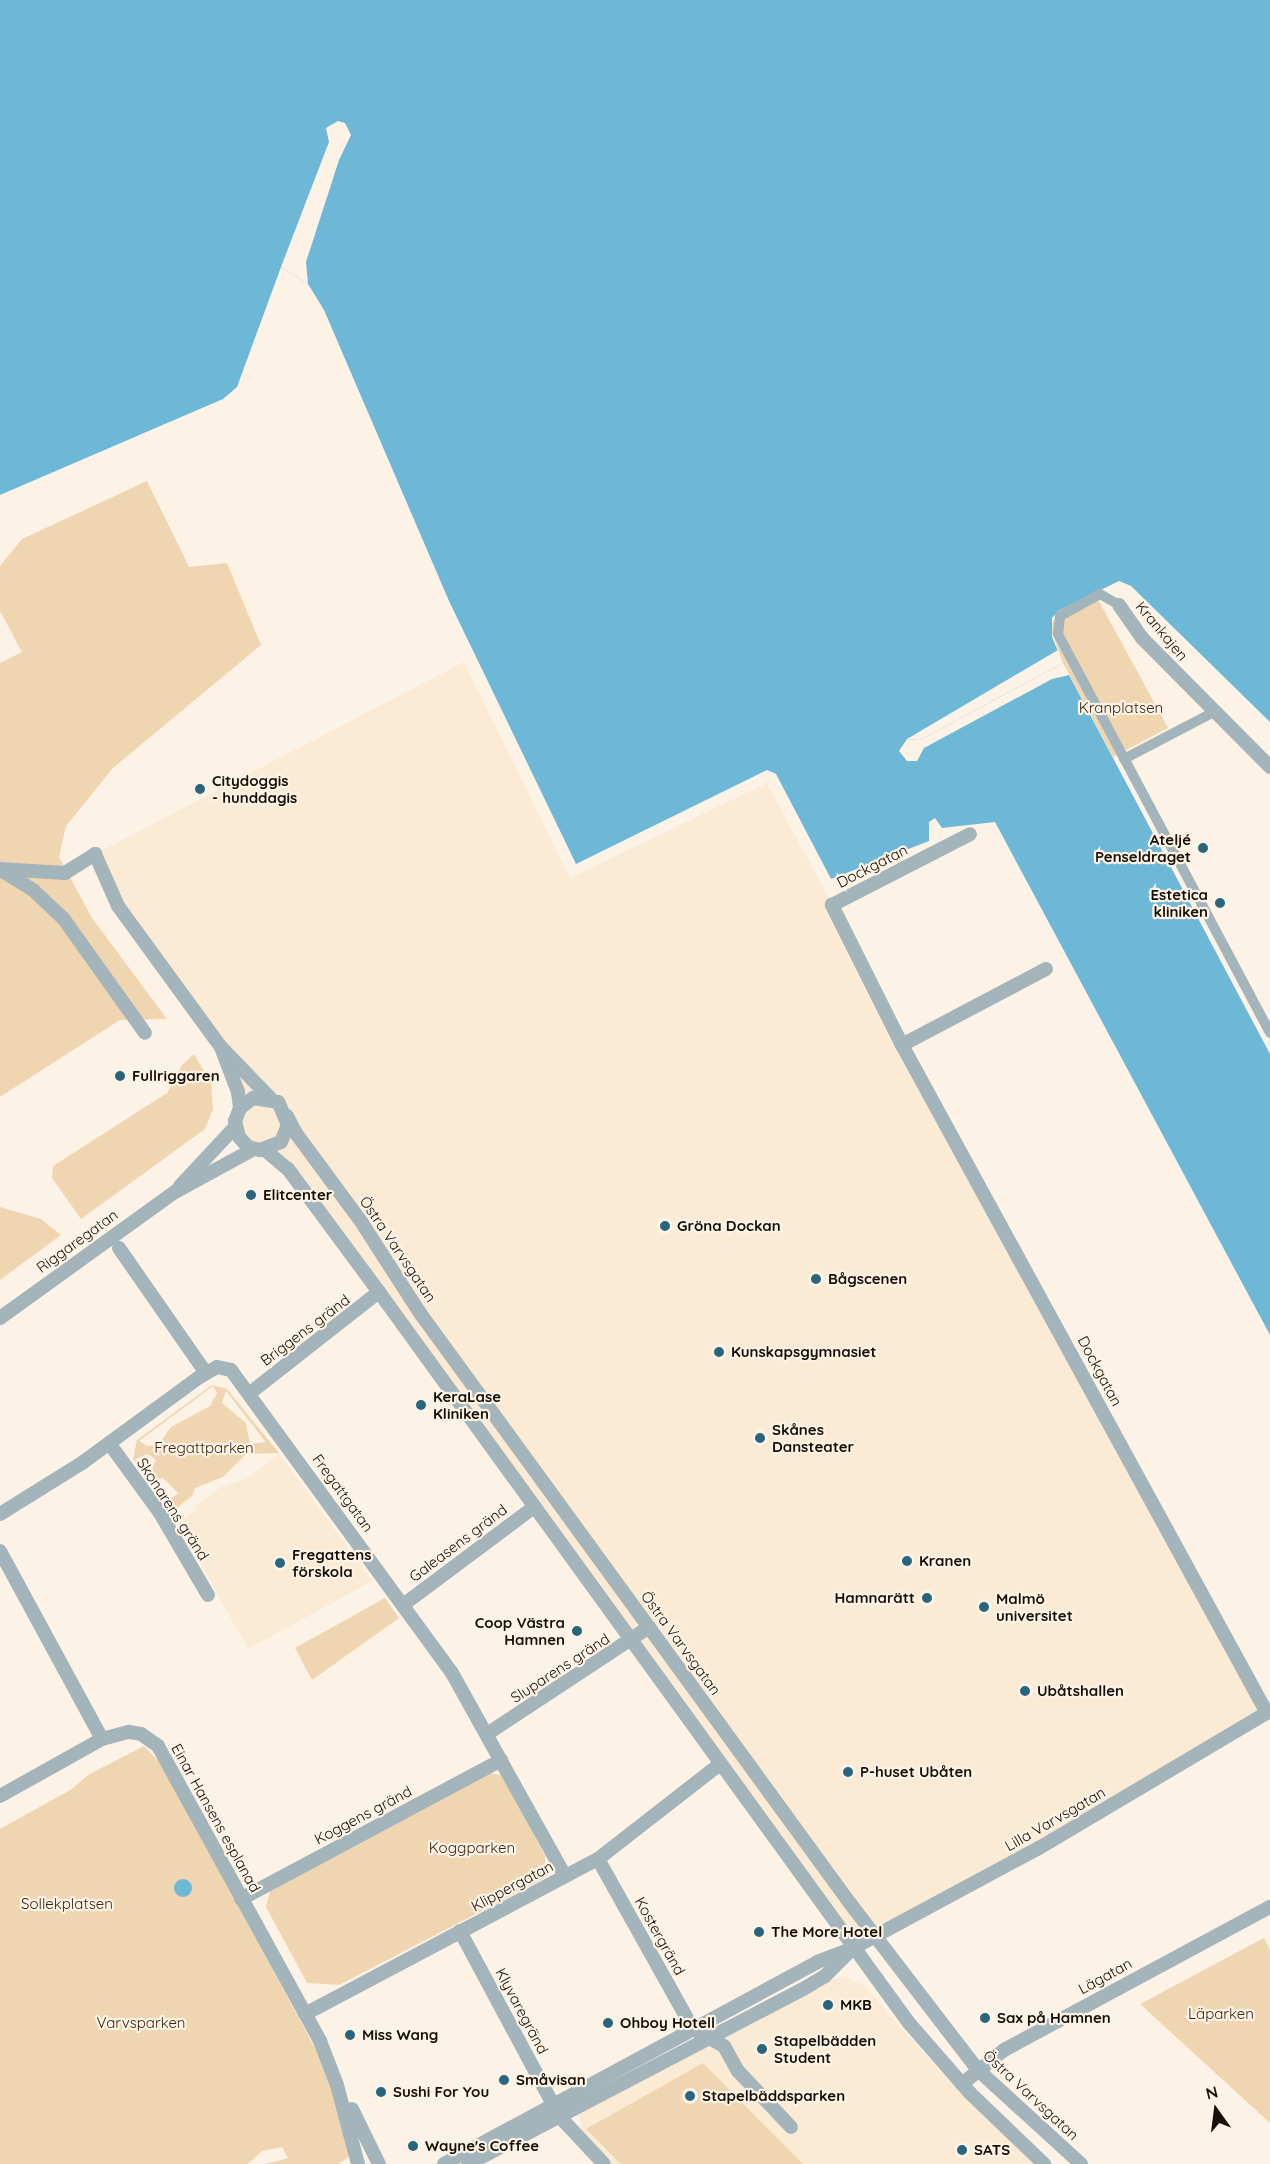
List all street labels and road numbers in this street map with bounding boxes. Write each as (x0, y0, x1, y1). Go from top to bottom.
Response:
street label: Krankajen (1132, 598, 1192, 664)
street label: Dockgatan (834, 841, 910, 891)
street label: Östra Varvsgatan (356, 1193, 440, 1305)
street label: Riggaregatan (33, 1205, 121, 1277)
street label: Briggens gränd (257, 1291, 353, 1369)
street label: Dockgatan (1074, 1333, 1126, 1409)
street label: Fregattgatan (309, 1451, 377, 1535)
street label: Skonarens gränd (133, 1454, 213, 1564)
street label: Galeasens gränd (406, 1500, 510, 1586)
street label: Östra Varvsgatan (637, 1588, 725, 1698)
street label: Sluparens gränd (507, 1629, 613, 1707)
street label: Einar Hansens esplanad (168, 1741, 264, 1895)
street label: Koggens gränd (311, 1782, 415, 1848)
street label: Lilla Varvsgatan (1002, 1783, 1108, 1855)
street label: Klippergatan (468, 1857, 556, 1915)
street label: Kostergränd (631, 1894, 689, 1978)
street label: Lägatan (1075, 1954, 1135, 1998)
street label: Klyvaregränd (492, 1965, 552, 2057)
street label: Östra Varvsgatan (980, 2046, 1082, 2144)

